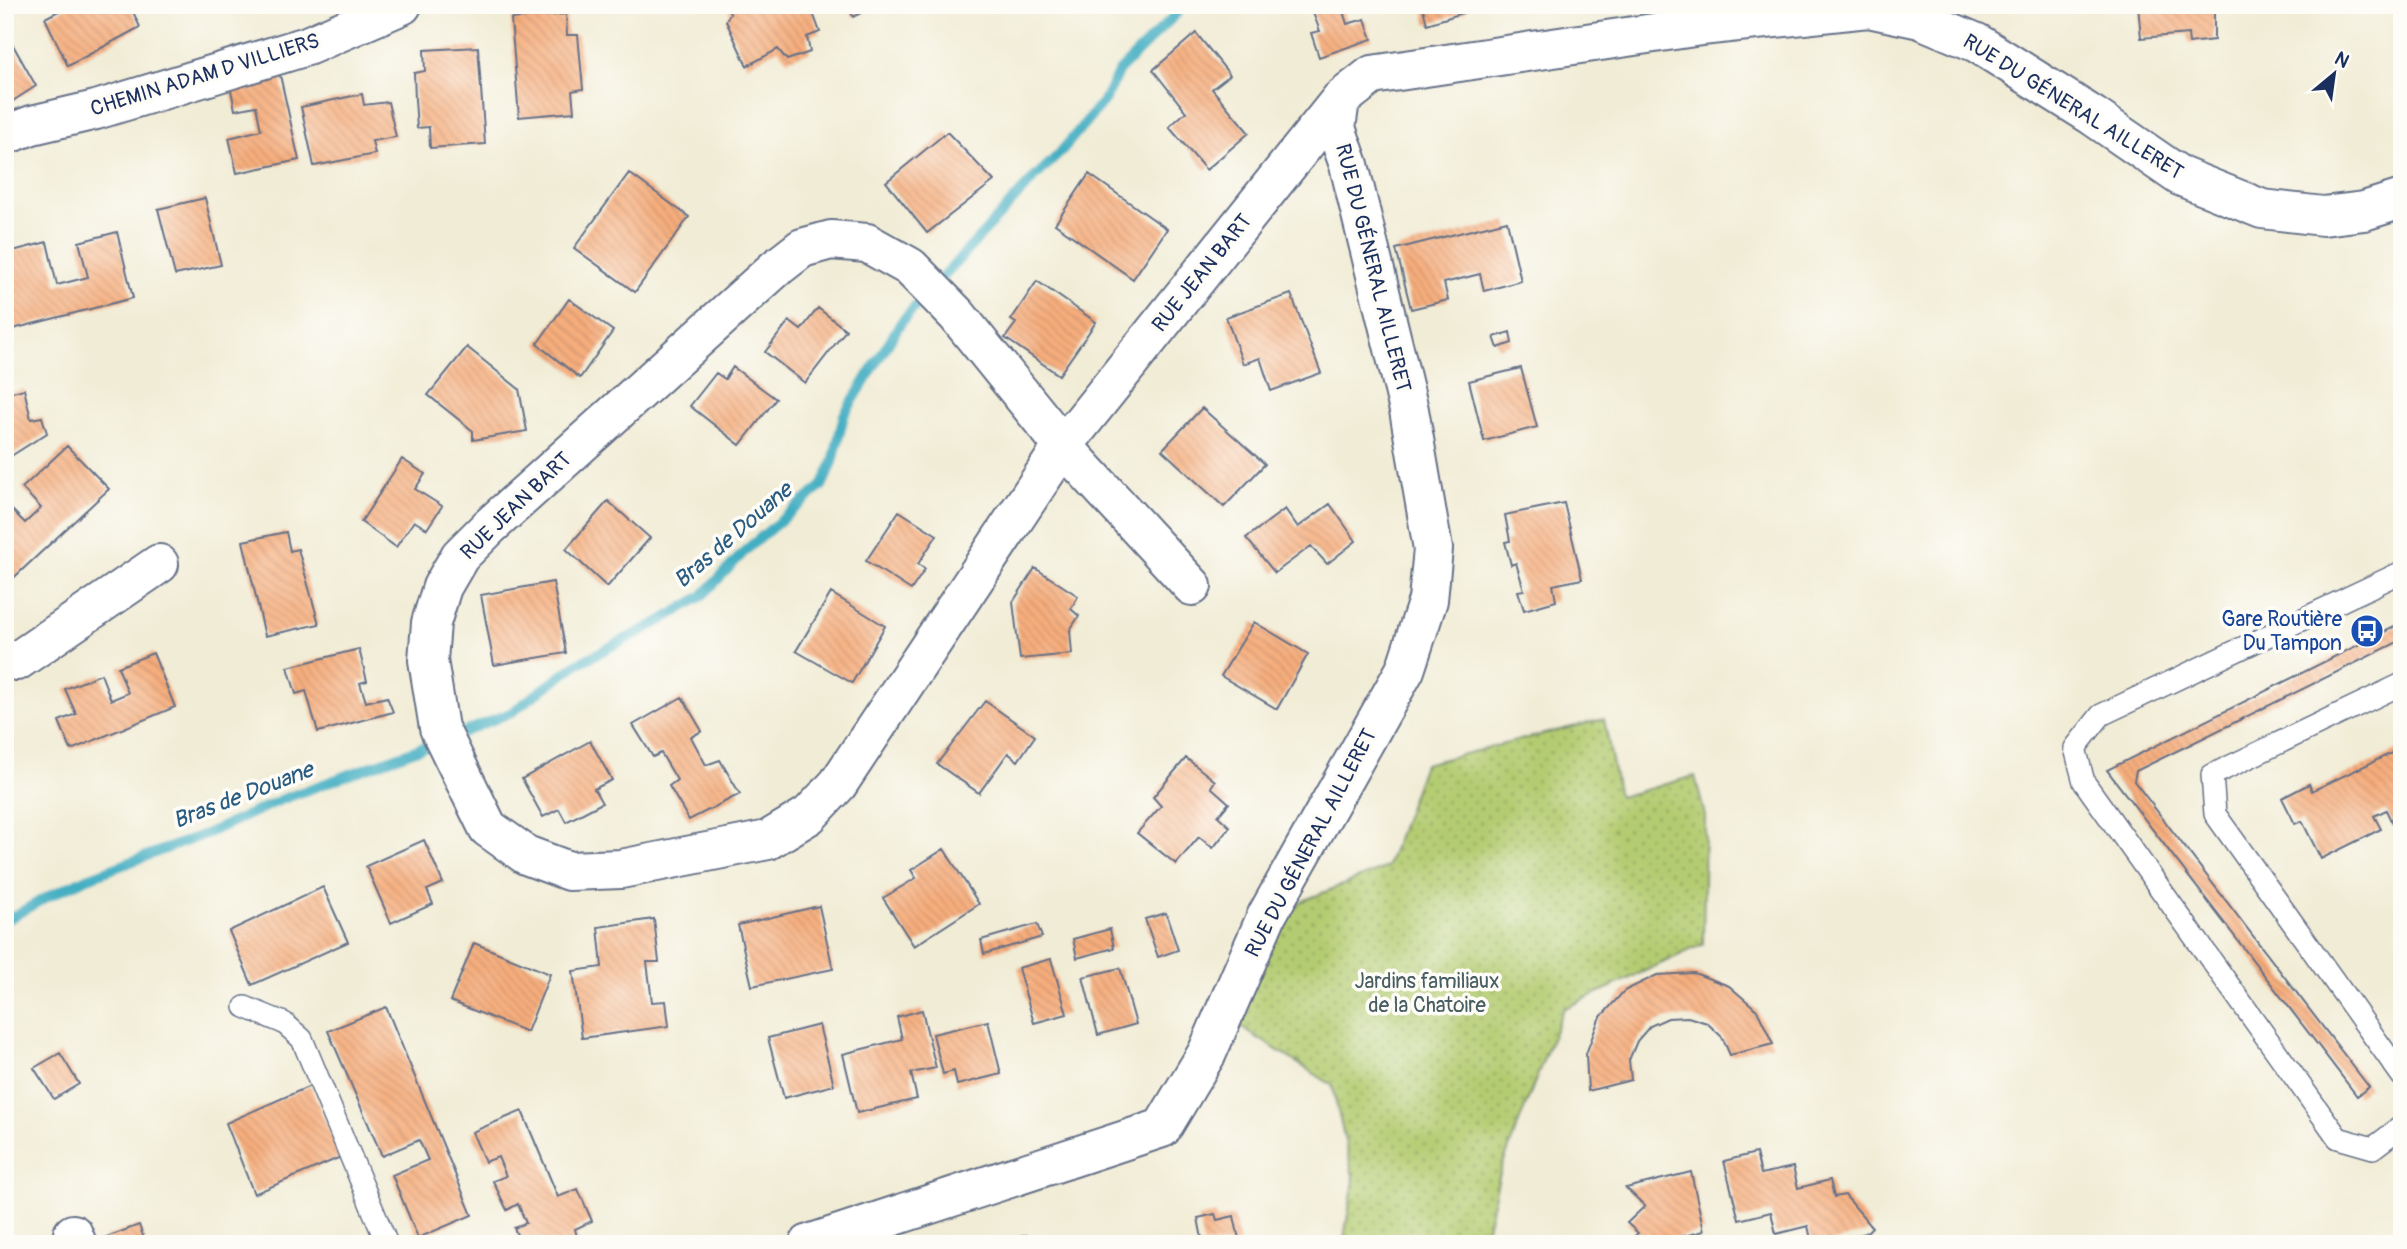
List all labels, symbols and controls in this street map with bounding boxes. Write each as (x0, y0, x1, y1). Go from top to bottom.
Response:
street label: CHEMIN ADAM D VILLIERS (87, 27, 323, 123)
street label: RUE DU GÉNERAL AILLERET (1958, 28, 2189, 186)
north arrow (2298, 38, 2368, 108)
text: N (2330, 46, 2353, 74)
street label: RUE DU GÉNERAL AILLERET (1329, 141, 1417, 395)
street label: RUE JEAN BART (1146, 208, 1258, 338)
street label: RUE JEAN BART (455, 446, 577, 566)
water label: Bras de Douane (668, 474, 800, 594)
place label: Gare Routière Du Tampon (2222, 606, 2343, 657)
bus stop icon: Gare Routière Du Tampon (2348, 612, 2386, 650)
street label: RUE DU GÉNERAL AILLERET (1239, 724, 1383, 962)
water label: Bras de Douane (169, 754, 320, 835)
park label: Jardins familiaux de la Chatoire (1354, 968, 1500, 1019)

